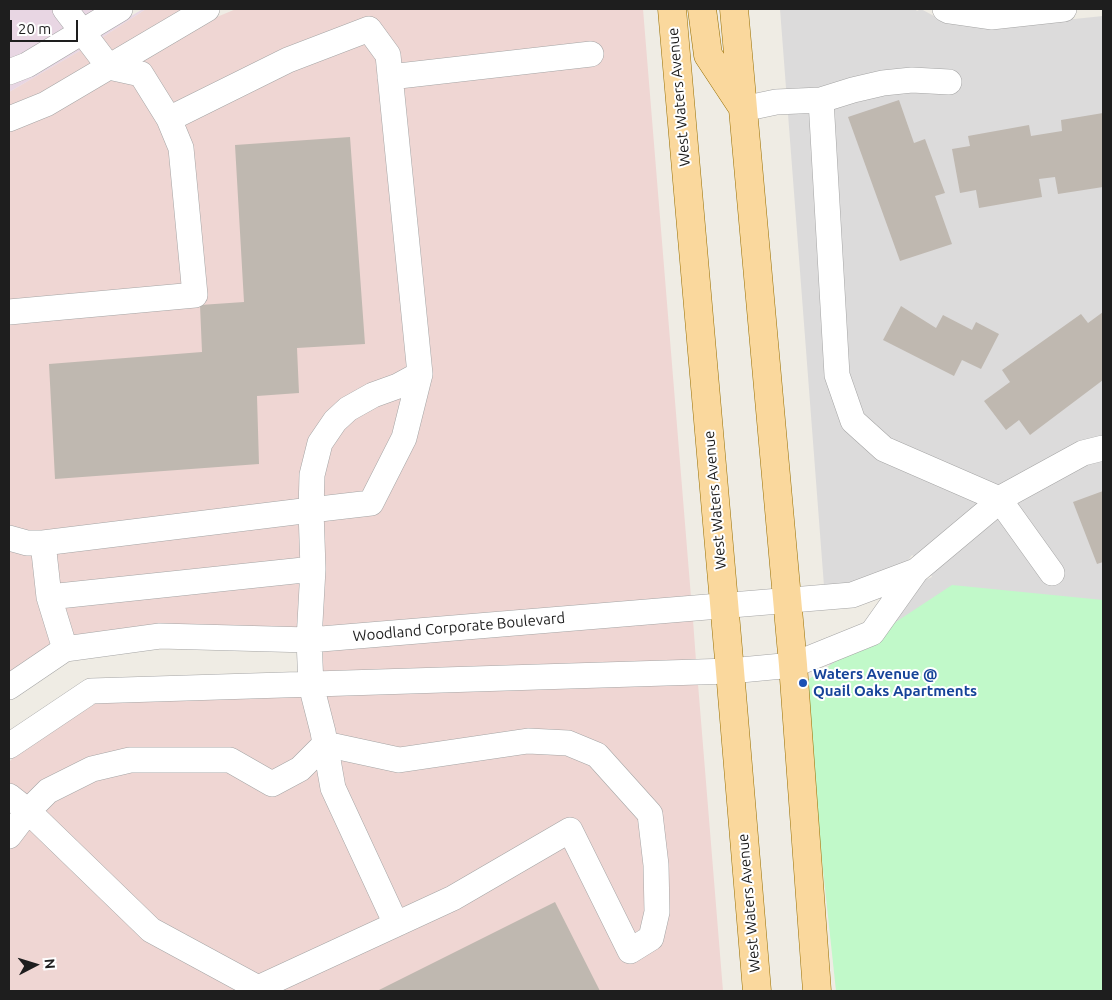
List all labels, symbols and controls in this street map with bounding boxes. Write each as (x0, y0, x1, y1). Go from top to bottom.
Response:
scale bar (12, 10, 80, 42)
text: 20 m (18, 20, 51, 37)
street label: West Waters Avenue (664, 27, 694, 167)
street label: West Waters Avenue (700, 430, 730, 570)
street label: Woodland Corporate Boulevard (352, 609, 566, 645)
place label: Waters Avenue @ Quail Oaks Apartments (813, 665, 977, 700)
marker: Waters Avenue @ Quail Oaks Apartments (797, 677, 809, 689)
street label: West Waters Avenue (734, 833, 764, 973)
north arrow (10, 940, 60, 990)
text: N (42, 958, 58, 970)

